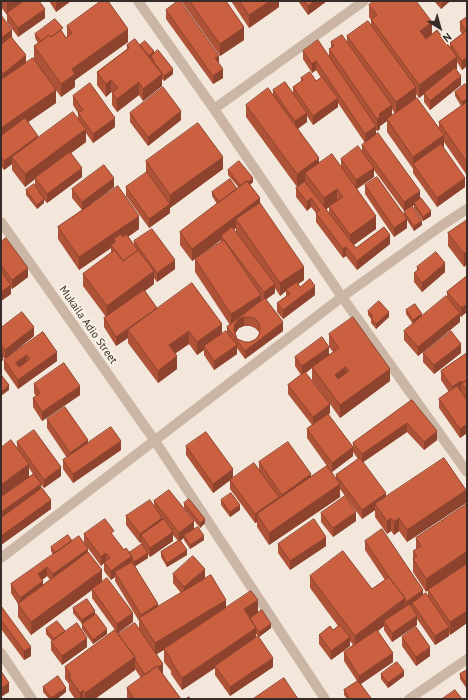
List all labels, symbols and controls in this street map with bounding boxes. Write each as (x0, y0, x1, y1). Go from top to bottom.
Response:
north arrow (420, 8, 460, 48)
text: N (440, 30, 454, 45)
street label: Mukaila Adio Street (56, 283, 120, 367)

